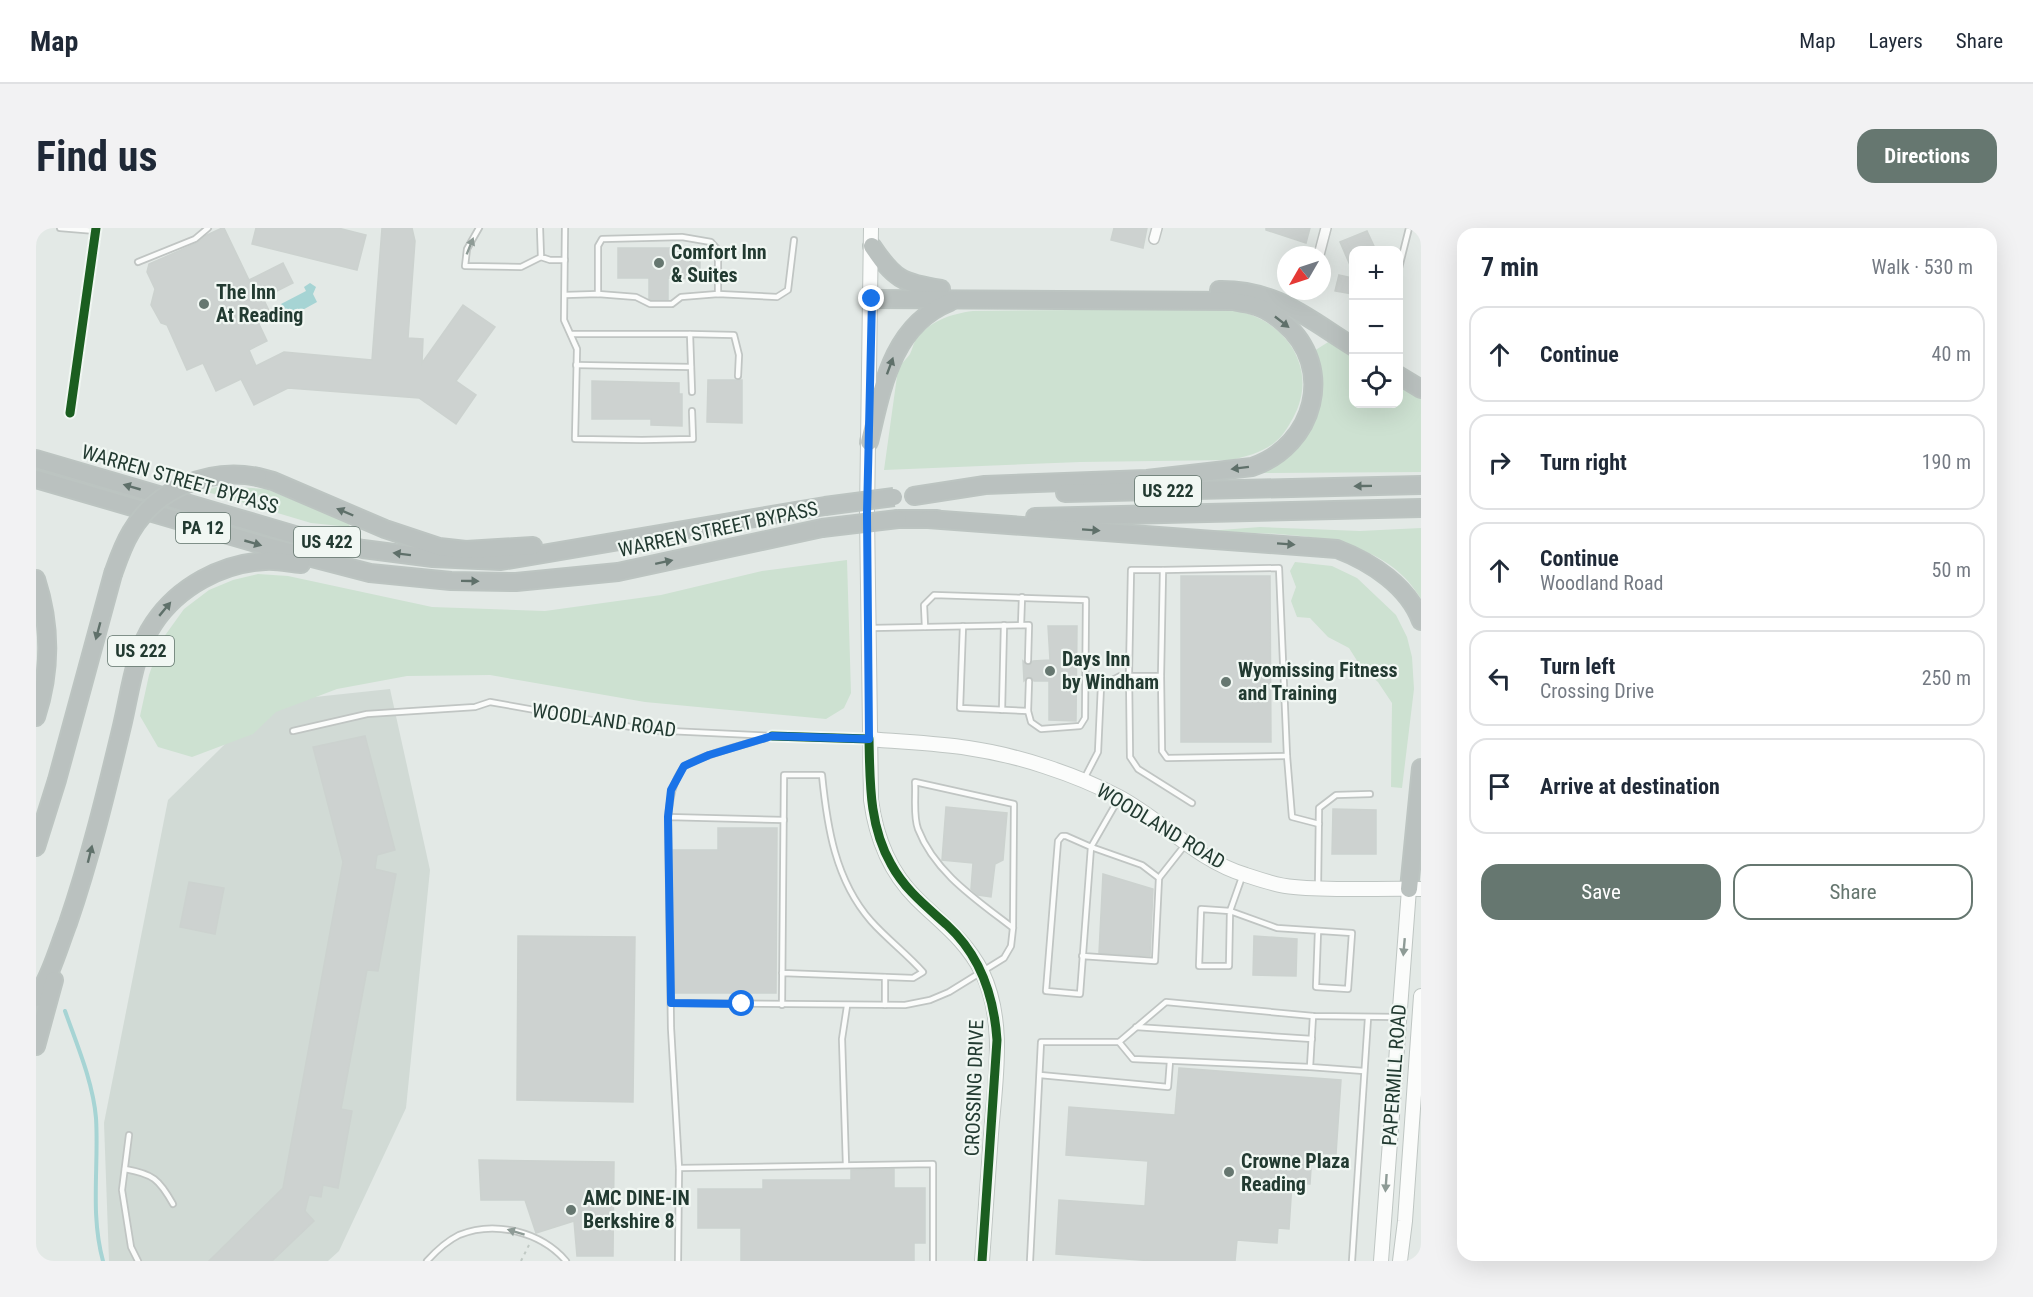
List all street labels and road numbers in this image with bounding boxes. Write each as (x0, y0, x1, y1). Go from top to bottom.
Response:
street label: WARREN STREET BYPASS (79, 439, 281, 519)
road number: US 222 (1135, 476, 1201, 506)
street label: WARREN STREET BYPASS (616, 496, 820, 562)
road number: PA 12 (176, 513, 230, 543)
road number: US 422 (294, 527, 360, 557)
road number: US 222 (108, 636, 174, 666)
street label: WOODLAND ROAD (530, 698, 678, 742)
street label: WOODLAND ROAD (1092, 778, 1230, 874)
street label: PAPERMILL ROAD (1377, 1003, 1411, 1147)
street label: CROSSING DRIVE (960, 1019, 988, 1157)

